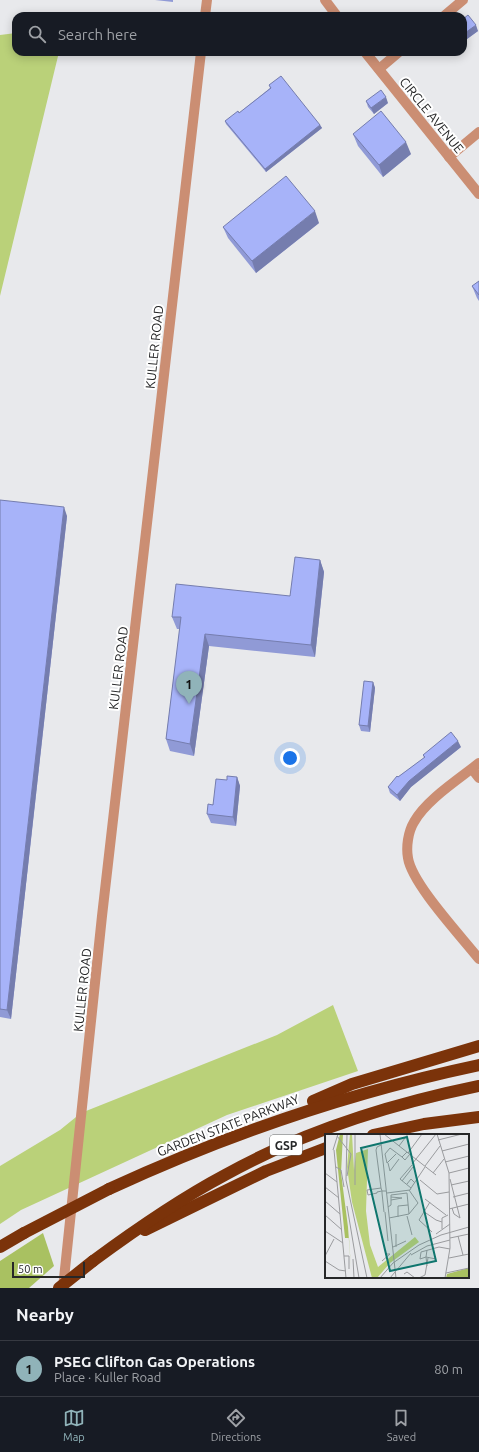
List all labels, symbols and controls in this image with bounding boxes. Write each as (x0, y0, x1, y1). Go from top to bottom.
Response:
search box (12, 12, 467, 56)
icon: search (26, 23, 48, 45)
text: Search here (58, 26, 137, 43)
street label: CIRCLE AVENUE (397, 74, 467, 156)
street label: KULLER ROAD (143, 304, 165, 390)
street label: KULLER ROAD (106, 625, 130, 711)
pin: 1 (176, 671, 202, 704)
your location (280, 748, 300, 768)
street label: KULLER ROAD (71, 947, 93, 1033)
street label: GARDEN STATE PARKWAY (155, 1091, 302, 1159)
inset map (325, 1134, 469, 1278)
road number: GSP (270, 1135, 302, 1155)
scale bar (12, 1260, 85, 1279)
text: 50 m (18, 1263, 42, 1275)
text: Nearby (16, 1305, 74, 1324)
text: PSEG Clifton Gas Operations (54, 1353, 255, 1370)
text: 1 (25, 1362, 33, 1376)
text: 80 m (434, 1362, 463, 1376)
text: Place · Kuller Road (54, 1370, 161, 1384)
tab: Map (63, 1407, 85, 1443)
tab: Directions (211, 1407, 261, 1443)
tab: Saved (387, 1407, 416, 1443)

